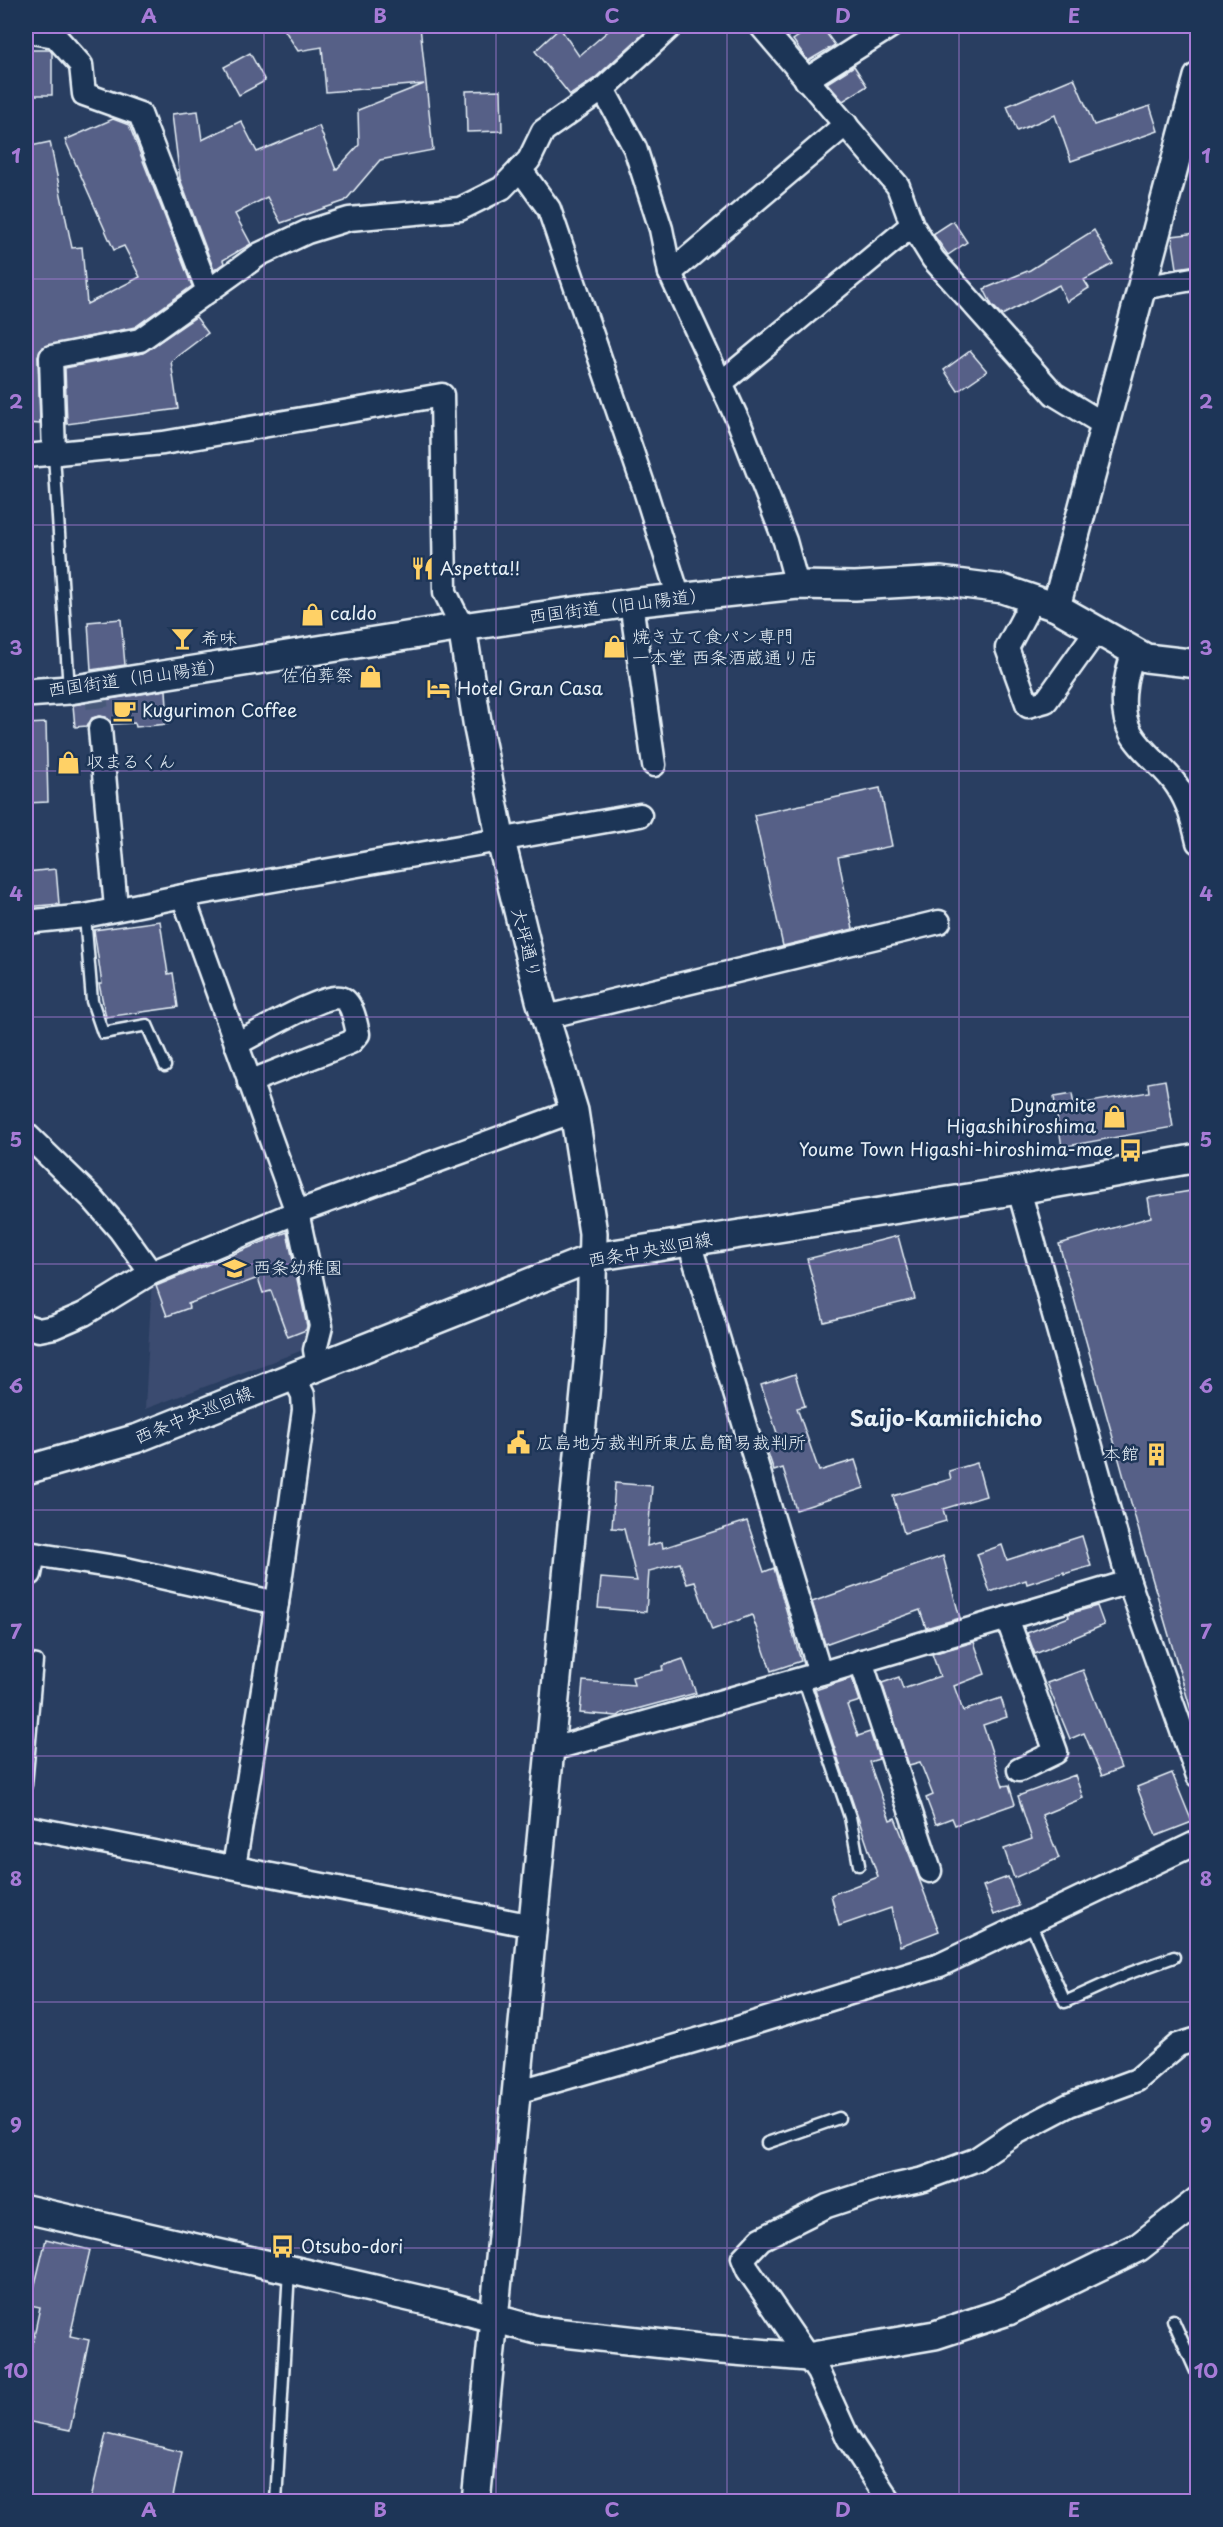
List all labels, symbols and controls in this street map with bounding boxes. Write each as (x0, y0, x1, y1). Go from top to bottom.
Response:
text: A (141, 0, 157, 30)
text: B (373, 0, 387, 30)
text: C (604, 0, 620, 30)
text: D (835, 0, 851, 30)
text: E (1068, 0, 1080, 30)
text: 1 (11, 140, 21, 170)
text: 1 (1201, 140, 1211, 170)
text: 2 (9, 386, 23, 416)
text: 2 (1199, 386, 1213, 416)
place label: Aspetta!! (440, 554, 520, 581)
restaurant icon: Aspetta!! (409, 556, 435, 582)
street label: 西国街道（旧山陽道） (527, 580, 709, 629)
place label: caldo (330, 599, 377, 626)
shop icon: caldo (299, 601, 325, 627)
place label: 焼き立て食パン専門 一本堂 西条酒蔵通り店 (632, 622, 818, 670)
place label: 希味 (201, 624, 237, 651)
bar icon: 希味 (170, 626, 196, 652)
text: 3 (9, 632, 23, 662)
text: 3 (1199, 632, 1213, 662)
shop icon: 焼き立て食パン専門 一本堂 西条酒蔵通り店 (601, 634, 627, 660)
street label: 西国街道（旧山陽道） (46, 651, 228, 702)
place label: 佐伯葬祭 (281, 661, 353, 688)
shop icon: 佐伯葬祭 (358, 663, 384, 689)
place label: Hotel Gran Casa (457, 674, 603, 701)
hotel icon: Hotel Gran Casa (426, 676, 452, 702)
place label: Kugurimon Coffee (142, 696, 297, 723)
cafe icon: Kugurimon Coffee (111, 698, 137, 724)
place label: 収まるくん (86, 747, 176, 774)
shop icon: 収まるくん (55, 749, 81, 775)
text: 4 (9, 878, 23, 908)
text: 4 (1199, 878, 1213, 908)
street label: 大坪通り (506, 904, 549, 981)
place label: Dynamite Higashihiroshima (947, 1091, 1097, 1139)
shop icon: Dynamite Higashihiroshima (1101, 1103, 1127, 1129)
text: 5 (10, 1124, 22, 1154)
text: 5 (1200, 1124, 1212, 1154)
place label: Youme Town Higashi-hiroshima-mae (799, 1135, 1113, 1162)
bus stop icon: Youme Town Higashi-hiroshima-mae (1118, 1137, 1144, 1163)
street label: 西条中央巡回線 (585, 1224, 714, 1273)
place label: 西条幼稚園 (253, 1253, 343, 1280)
school or university icon: 西条幼稚園 (222, 1255, 248, 1281)
text: 6 (9, 1370, 23, 1400)
text: 6 (1199, 1370, 1213, 1400)
street label: 西条中央巡回線 (130, 1377, 257, 1450)
district label: Saijo-Kamiichicho (850, 1401, 1042, 1433)
place label: 広島地方裁判所東広島簡易裁判所 (536, 1428, 806, 1455)
public building icon: 広島地方裁判所東広島簡易裁判所 (505, 1430, 531, 1456)
place label: 本館 (1103, 1439, 1139, 1466)
building icon: 本館 (1144, 1441, 1170, 1467)
text: 7 (10, 1616, 22, 1646)
text: 7 (1200, 1616, 1212, 1646)
text: 8 (10, 1863, 22, 1893)
text: 8 (1200, 1863, 1212, 1893)
text: 9 (10, 2109, 22, 2139)
text: 9 (1200, 2109, 1212, 2139)
place label: Otsubo-dori (301, 2232, 403, 2259)
bus stop icon: Otsubo-dori (270, 2234, 296, 2260)
text: 10 (4, 2355, 28, 2385)
text: 10 (1194, 2355, 1218, 2385)
text: A (141, 2494, 157, 2524)
text: B (373, 2494, 387, 2524)
text: C (604, 2494, 620, 2524)
text: D (835, 2494, 851, 2524)
text: E (1068, 2494, 1080, 2524)

